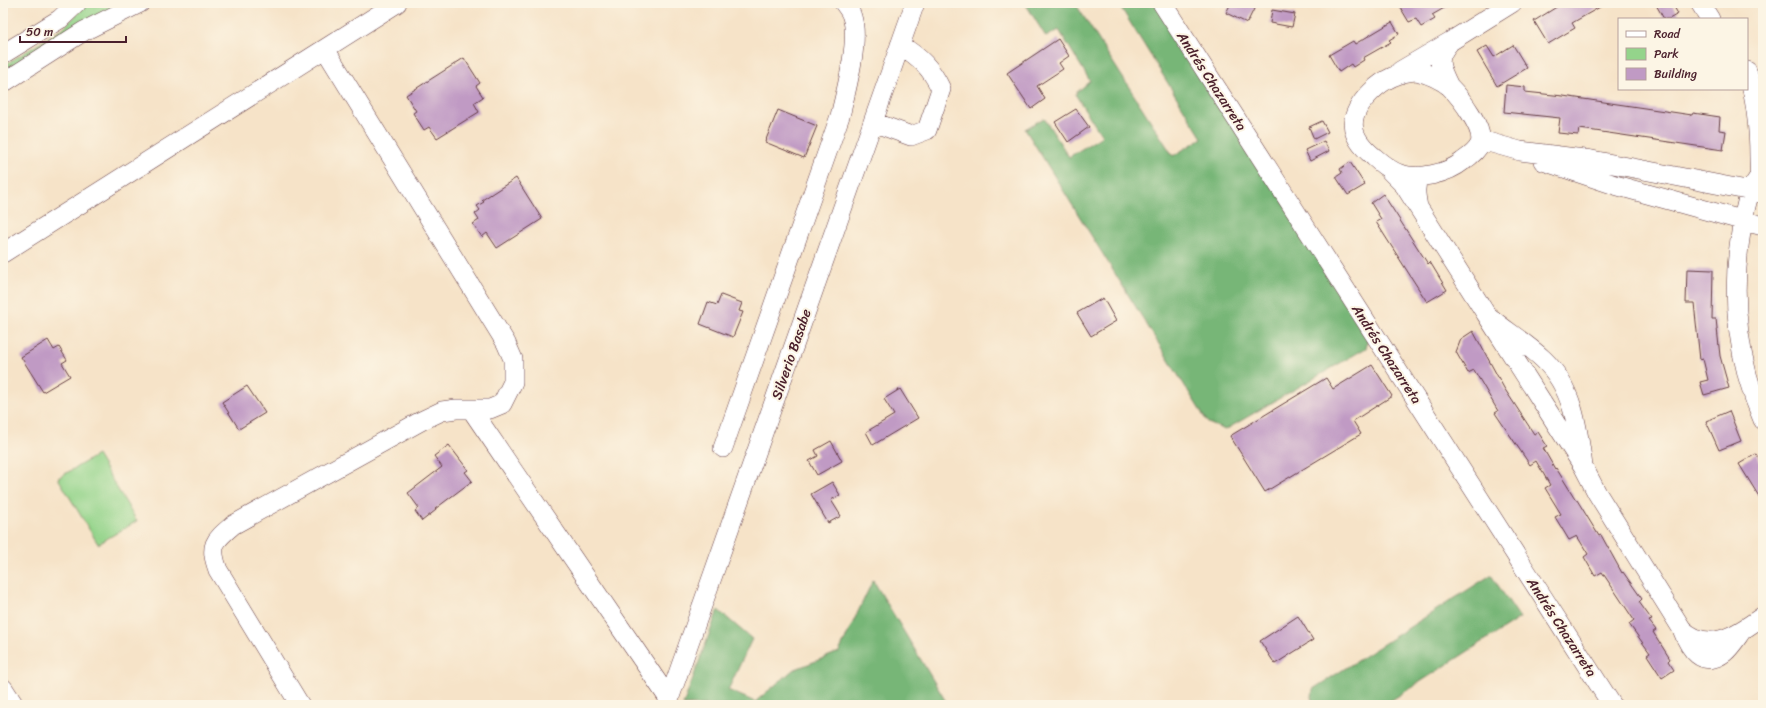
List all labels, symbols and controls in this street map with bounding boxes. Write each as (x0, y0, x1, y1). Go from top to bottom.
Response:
scale bar (20, 18, 126, 44)
legend (1618, 18, 1748, 90)
text: 50 m (26, 21, 53, 43)
text: Road (1654, 23, 1681, 45)
street label: Andrés Chazarreta (1169, 25, 1253, 136)
text: Park (1654, 43, 1679, 65)
text: Building (1654, 63, 1697, 85)
street label: Andrés Chazarreta (1344, 298, 1428, 409)
street label: Silverio Basabe (764, 305, 819, 403)
street label: Andrés Chazarreta (1519, 571, 1603, 682)

